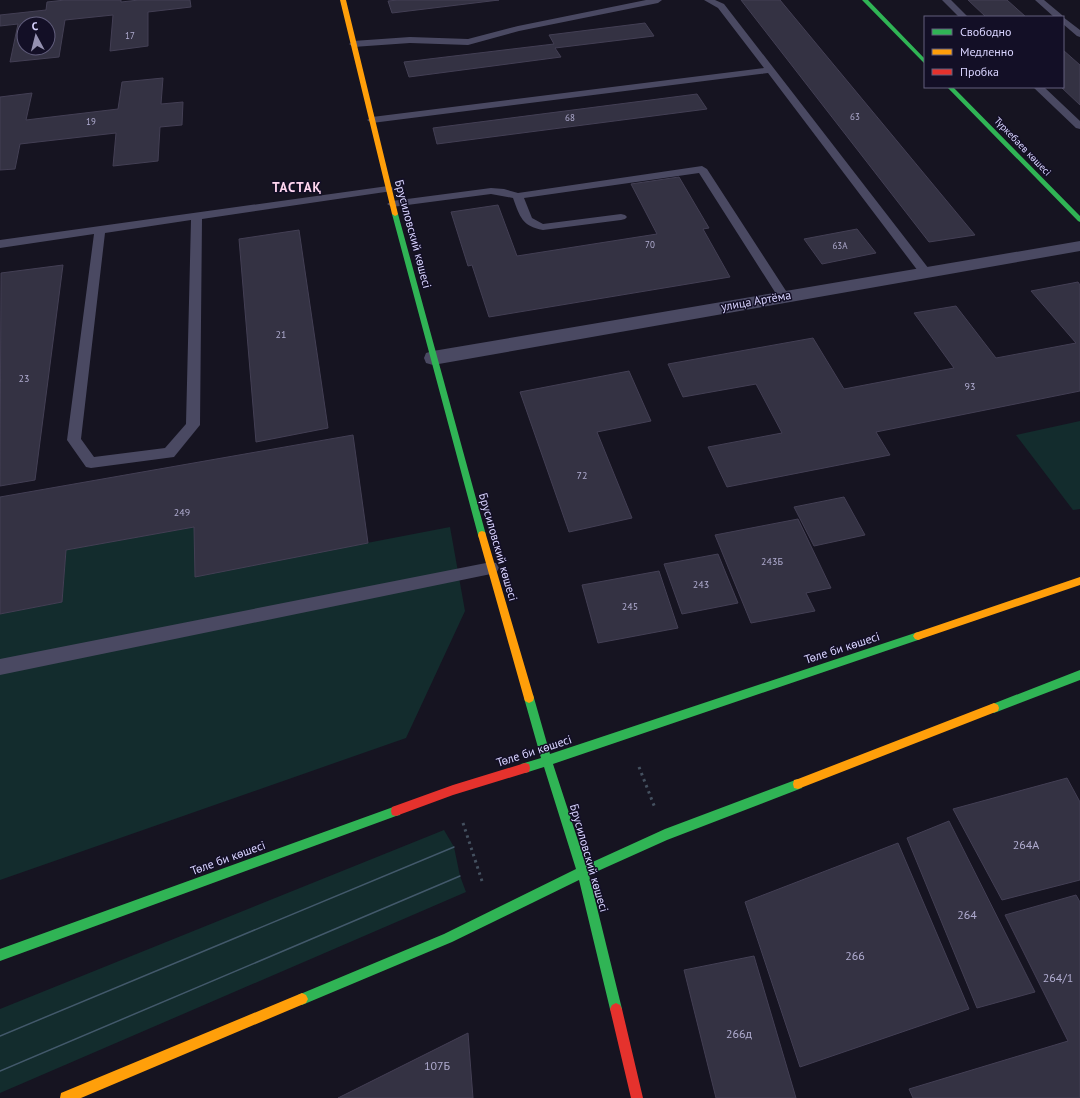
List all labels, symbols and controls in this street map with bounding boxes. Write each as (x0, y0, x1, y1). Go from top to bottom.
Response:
north arrow (16, 16, 56, 56)
legend (924, 16, 1064, 88)
text: С (31, 19, 39, 33)
text: Свободно (960, 24, 1011, 39)
house number: 17 (125, 30, 135, 41)
text: Медленно (960, 44, 1014, 59)
text: Пробка (960, 64, 999, 79)
house number: 63 (850, 111, 860, 122)
house number: 68 (565, 112, 575, 123)
street label: Түркебаев көшесі (991, 114, 1054, 179)
house number: 19 (86, 116, 96, 127)
street label: Брусиловский көшесі (392, 178, 435, 290)
district label: ТАСТАҚ (272, 179, 322, 196)
house number: 70 (645, 239, 655, 250)
house number: 63А (832, 240, 848, 251)
street label: улица Артёма (720, 287, 792, 314)
house number: 21 (276, 328, 286, 341)
house number: 23 (19, 372, 29, 385)
house number: 93 (965, 380, 975, 393)
house number: 72 (577, 469, 587, 482)
street label: Брусиловский көшесі (476, 491, 521, 603)
house number: 249 (174, 506, 190, 519)
house number: 243Б (761, 555, 783, 568)
house number: 243 (693, 578, 709, 591)
house number: 245 (622, 600, 638, 613)
street label: Төле би көшесі (802, 628, 881, 667)
street label: Төле би көшесі (494, 731, 573, 770)
street label: Брусиловский көшесі (567, 802, 612, 914)
street label: Төле би көшесі (188, 837, 267, 878)
house number: 264А (1013, 837, 1039, 852)
house number: 264 (957, 907, 977, 922)
house number: 266 (845, 948, 865, 963)
house number: 264/1 (1043, 970, 1073, 985)
house number: 266д (726, 1026, 753, 1041)
house number: 107Б (424, 1058, 451, 1073)

